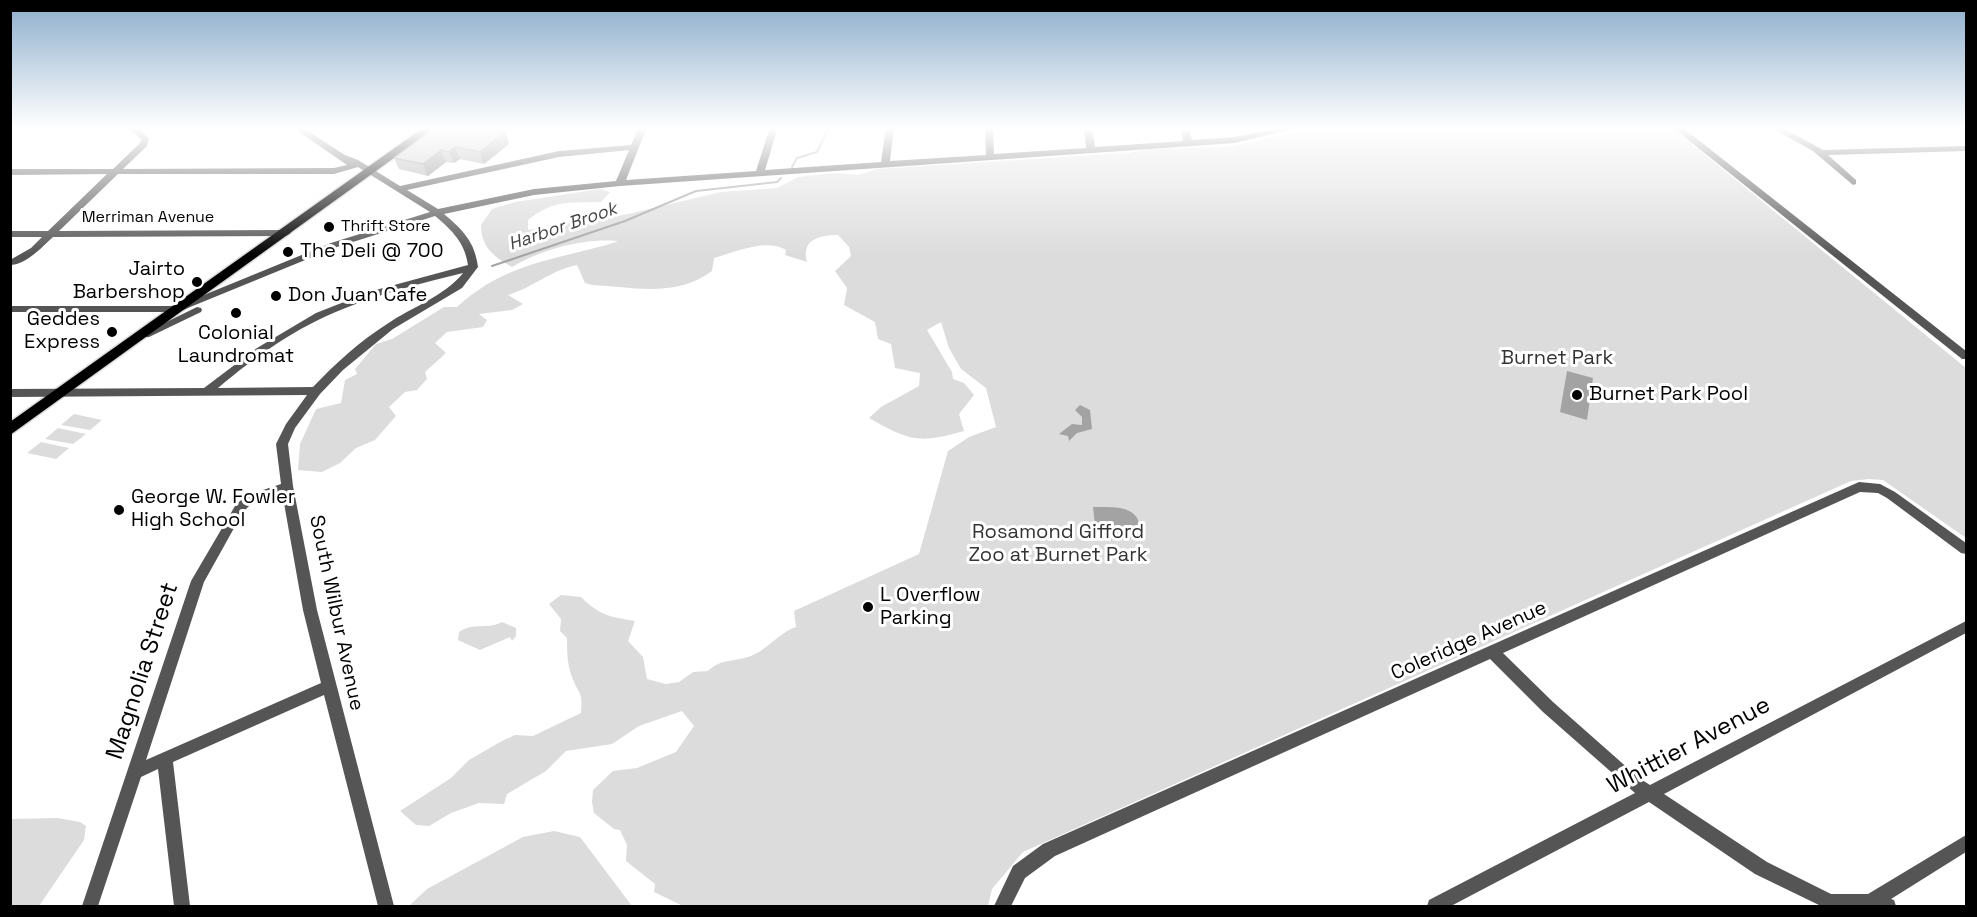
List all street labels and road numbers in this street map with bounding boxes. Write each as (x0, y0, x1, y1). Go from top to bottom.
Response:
street label: Merriman Avenue (82, 208, 214, 228)
street label: South Wilbur Avenue (304, 513, 368, 713)
street label: Magnolia Street (101, 579, 185, 763)
street label: Coleridge Avenue (1388, 596, 1550, 686)
street label: Whittier Avenue (1603, 691, 1775, 801)

